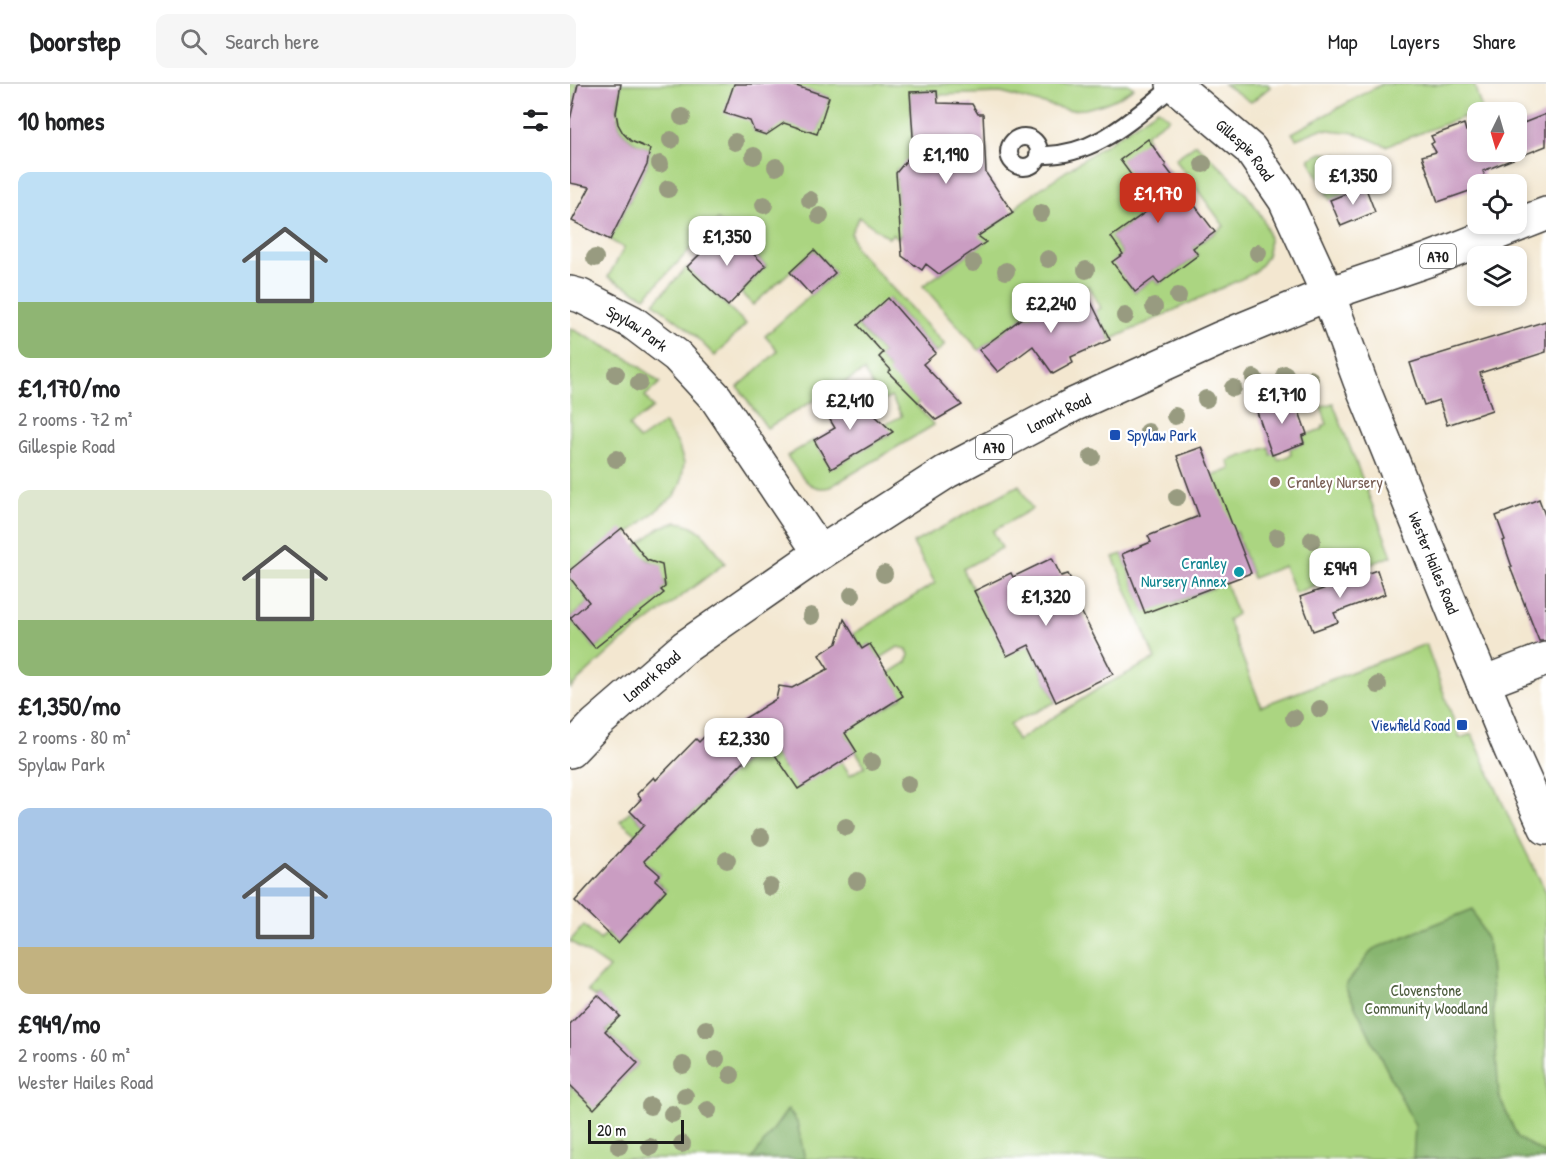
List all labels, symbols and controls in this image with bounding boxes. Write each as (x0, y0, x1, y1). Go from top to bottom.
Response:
search box (156, 14, 576, 68)
text: Doorstep (30, 22, 120, 60)
icon: search (177, 25, 210, 58)
text: Search here (225, 26, 319, 56)
text: Map (1328, 27, 1357, 56)
text: Layers (1390, 27, 1440, 56)
text: Share (1473, 27, 1516, 56)
north arrow (1467, 102, 1527, 162)
map controls (1467, 102, 1527, 306)
text: 10 homes (18, 103, 105, 138)
icon: filters (519, 104, 552, 137)
street label: Gillespie Road (1211, 114, 1279, 185)
pin: £1,190 (897, 134, 995, 185)
text: £1,190 (923, 140, 969, 167)
pin: £1,350 (1304, 155, 1402, 206)
text: £1,350 (1329, 161, 1377, 188)
pin: £1,170 (1109, 173, 1207, 224)
button: locate (1467, 174, 1527, 234)
text: £1,170 (1134, 179, 1182, 206)
icon: home (231, 211, 339, 319)
pin: £1,350 (678, 216, 776, 267)
text: £1,350 (703, 222, 751, 249)
road number: A70 (1420, 244, 1456, 268)
button: layers (1467, 246, 1527, 306)
pin: £2,240 (1002, 283, 1100, 334)
text: £2,240 (1026, 289, 1076, 316)
street label: Spylaw Park (603, 300, 672, 356)
text: £1,170/mo (18, 370, 120, 405)
pin: £1,710 (1233, 374, 1331, 425)
pin: £2,410 (801, 380, 899, 431)
text: £1,710 (1258, 380, 1306, 407)
text: £2,410 (826, 386, 874, 413)
street label: Lanark Road (1023, 387, 1094, 438)
text: 2 rooms · 72 m² (18, 405, 132, 432)
place label: Spylaw Park (1127, 424, 1197, 446)
marker: Spylaw Park (1108, 428, 1122, 442)
text: Gillespie Road (18, 432, 115, 459)
road number: A70 (976, 435, 1012, 459)
place label: Cranley Nursery (1287, 471, 1383, 493)
marker: Cranley Nursery (1268, 475, 1282, 489)
street label: Wester Hailes Road (1403, 509, 1465, 617)
icon: home (231, 529, 339, 637)
pin: £949 (1304, 548, 1376, 599)
place label: Cranley Nursery Annex (1141, 552, 1227, 592)
text: £949 (1323, 554, 1357, 581)
marker: Cranley Nursery Annex (1232, 565, 1246, 579)
pin: £1,320 (997, 576, 1095, 627)
text: £1,320 (1021, 582, 1071, 609)
street label: Lanark Road (618, 645, 685, 707)
text: £1,350/mo (18, 688, 120, 723)
place label: Viewfield Road (1370, 714, 1450, 736)
pin: £2,330 (695, 718, 793, 769)
marker: Viewfield Road (1455, 718, 1469, 732)
text: 2 rooms · 80 m² (18, 723, 131, 750)
text: £2,330 (718, 724, 770, 751)
text: Spylaw Park (18, 750, 105, 777)
icon: home (231, 847, 339, 955)
park label: Clovenstone Community Woodland (1364, 979, 1488, 1019)
text: £949/mo (18, 1006, 100, 1041)
text: 2 rooms · 60 m² (18, 1041, 130, 1068)
text: Wester Hailes Road (18, 1068, 153, 1095)
scale bar (588, 1117, 684, 1144)
text: 20 m (597, 1119, 626, 1141)

